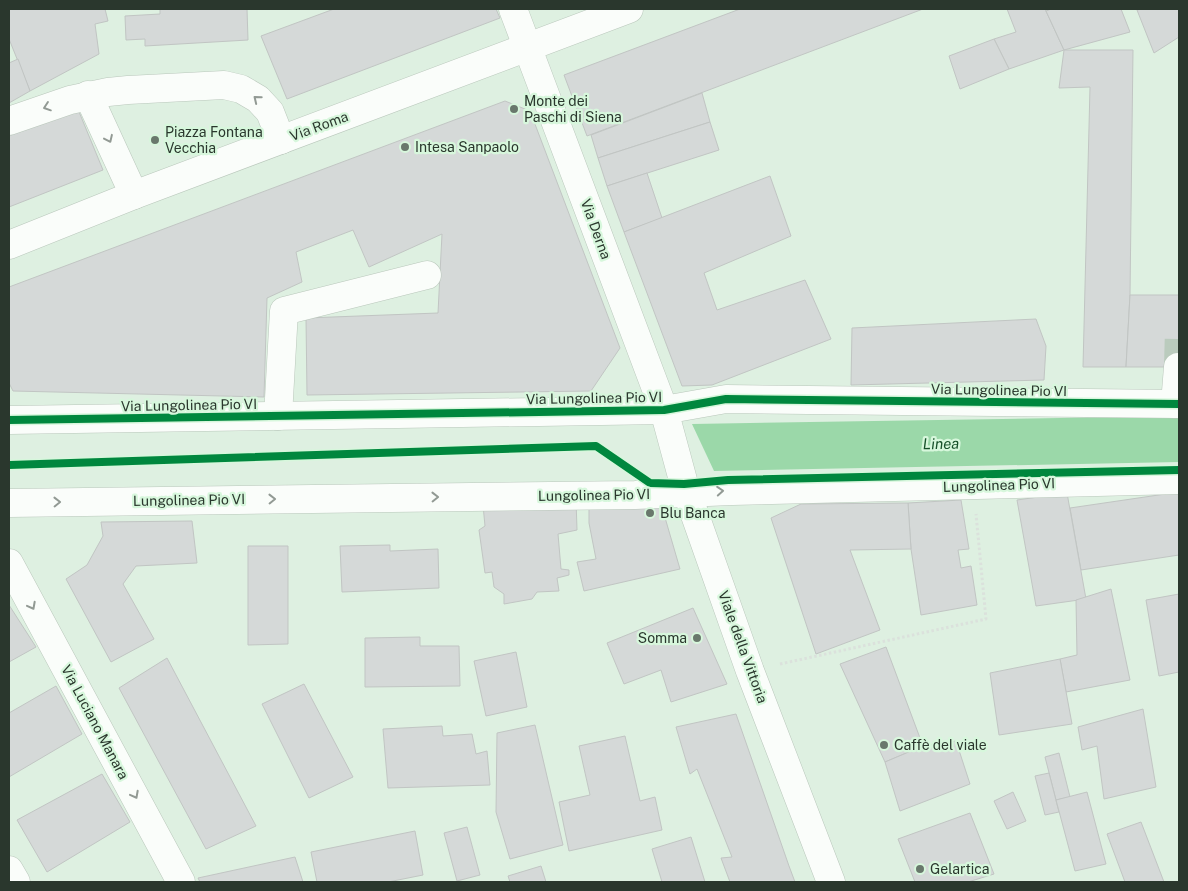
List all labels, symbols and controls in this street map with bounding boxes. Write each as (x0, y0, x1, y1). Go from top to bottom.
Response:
place label: Monte dei Paschi di Siena (524, 93, 622, 125)
one-way arrow (253, 95, 262, 104)
one-way arrow (44, 101, 52, 111)
marker: Monte dei Paschi di Siena (508, 103, 520, 115)
street label: Via Roma (288, 108, 350, 144)
place label: Piazza Fontana Vecchia (165, 124, 263, 156)
one-way arrow (102, 134, 112, 143)
marker: Piazza Fontana Vecchia (149, 134, 161, 146)
place label: Intesa Sanpaolo (415, 139, 519, 155)
marker: Intesa Sanpaolo (399, 141, 411, 153)
street label: Via Derna (578, 197, 614, 261)
street label: Via Lungolinea Pio VI (931, 381, 1067, 399)
street label: Via Lungolinea Pio VI (526, 389, 662, 407)
street label: Via Lungolinea Pio VI (121, 396, 257, 414)
water label: Linea (923, 435, 959, 452)
street label: Lungolinea Pio VI (943, 475, 1055, 495)
street label: Lungolinea Pio VI (538, 486, 650, 504)
one-way arrow (716, 486, 724, 497)
street label: Lungolinea Pio VI (133, 491, 245, 509)
one-way arrow (432, 492, 439, 502)
one-way arrow (269, 494, 277, 504)
one-way arrow (54, 497, 62, 507)
place label: Blu Banca (660, 505, 725, 521)
marker: Blu Banca (644, 507, 656, 519)
street label: Viale della Vittoria (715, 589, 771, 705)
one-way arrow (26, 601, 36, 610)
place label: Somma (638, 630, 687, 646)
marker: Somma (691, 632, 703, 644)
street label: Via Luciano Manara (58, 662, 132, 782)
place label: Caffè del viale (894, 737, 987, 753)
marker: Caffè del viale (878, 739, 890, 751)
one-way arrow (128, 790, 138, 799)
place label: Gelartica (930, 861, 990, 877)
marker: Gelartica (914, 863, 926, 875)

